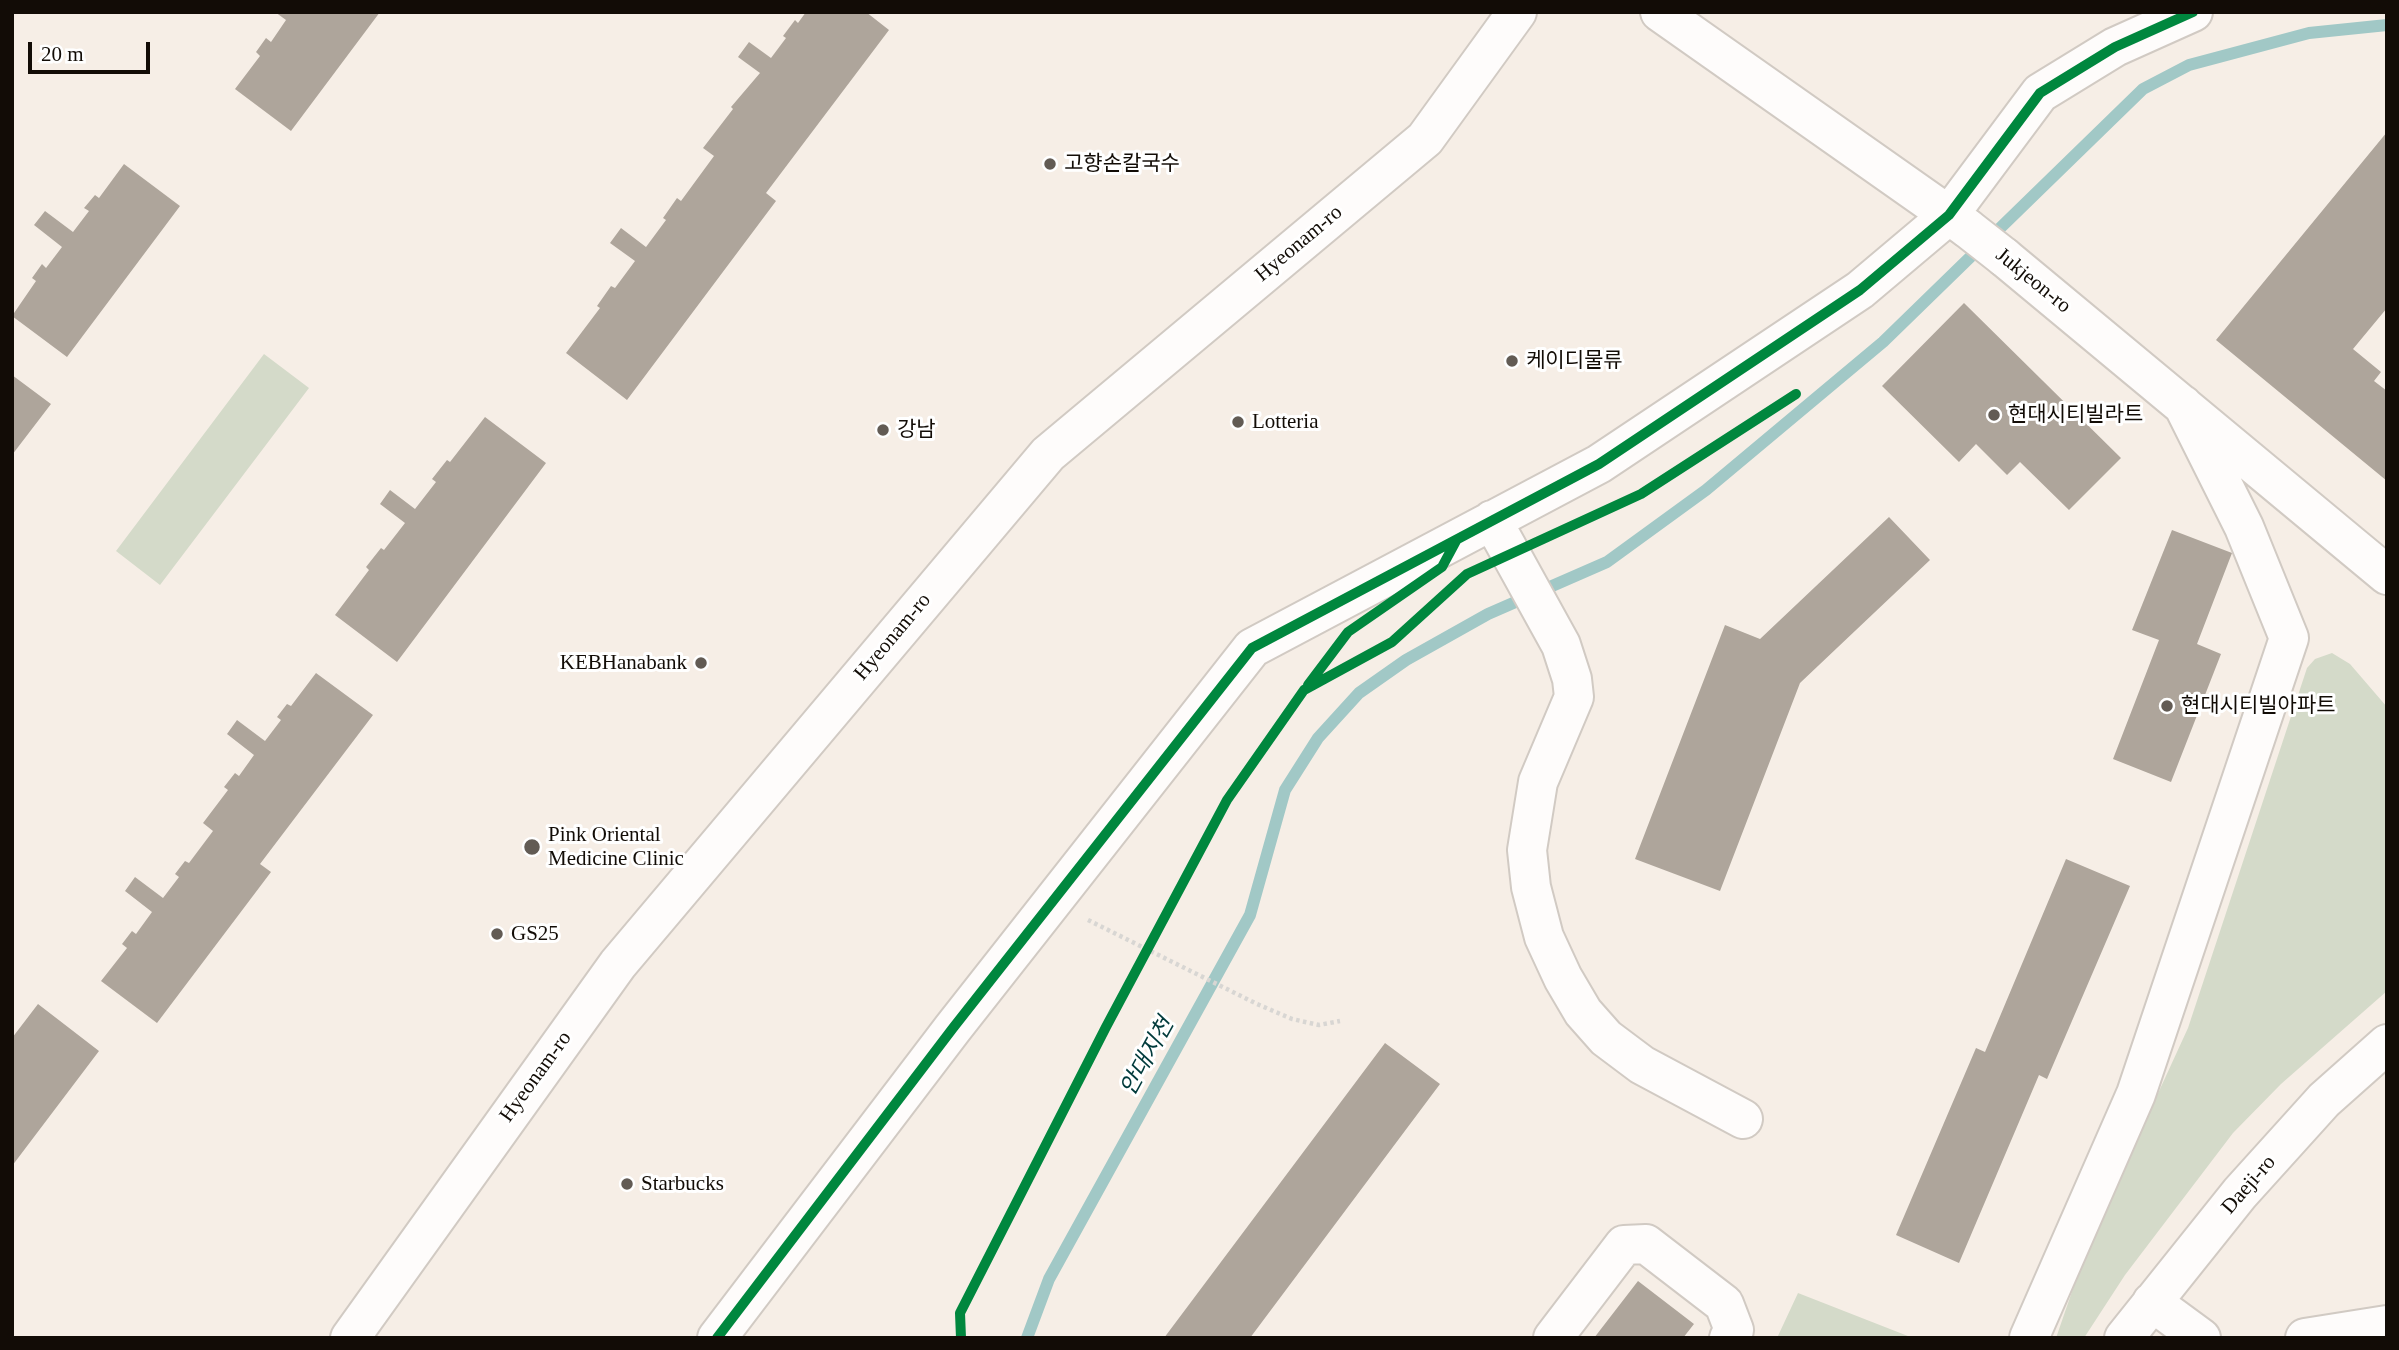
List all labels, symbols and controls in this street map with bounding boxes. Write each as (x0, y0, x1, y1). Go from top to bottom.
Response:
scale bar (32, 28, 154, 72)
text: 20 m (41, 42, 84, 66)
place label: 고향손칼국수 (1064, 151, 1180, 177)
marker: 고향손칼국수 (1042, 156, 1058, 172)
street label: Hyeonam-ro (1250, 200, 1348, 288)
street label: Jukjeon-ro (1990, 243, 2076, 319)
place label: 케이디물류 (1526, 348, 1623, 374)
marker: 케이디물류 (1504, 353, 1520, 369)
place label: 현대시티빌라트 (2008, 402, 2143, 428)
marker: 현대시티빌라트 (1986, 407, 2002, 423)
place label: Lotteria (1252, 409, 1318, 435)
marker: Lotteria (1230, 414, 1246, 430)
place label: 강남 (897, 417, 936, 443)
marker: 강남 (875, 422, 891, 438)
street label: Hyeonam-ro (849, 588, 937, 686)
place label: KEBHanabank (560, 650, 687, 676)
marker: KEBHanabank (693, 655, 709, 671)
place label: 현대시티빌아파트 (2181, 693, 2336, 719)
marker: 현대시티빌아파트 (2159, 698, 2175, 714)
place label: Pink Oriental Medicine Clinic (548, 822, 684, 872)
marker: Pink Oriental Medicine Clinic (522, 837, 542, 857)
place label: GS25 (511, 921, 559, 947)
marker: GS25 (489, 926, 505, 942)
water label: 안대지천 (1115, 1013, 1181, 1101)
street label: Hyeonam-ro (495, 1027, 577, 1127)
street label: Daeji-ro (2217, 1150, 2281, 1220)
place label: Starbucks (641, 1171, 724, 1197)
marker: Starbucks (619, 1176, 635, 1192)

